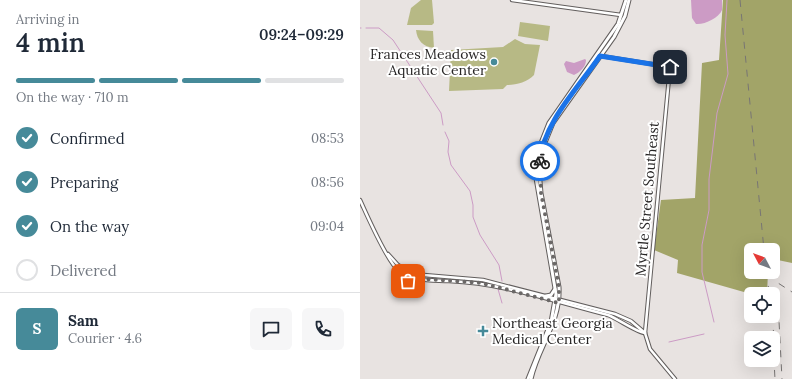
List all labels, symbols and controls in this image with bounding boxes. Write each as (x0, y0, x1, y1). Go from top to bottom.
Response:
text: Arriving in (16, 11, 79, 28)
text: 09:24–09:29 (259, 25, 344, 44)
text: 4 min (16, 26, 85, 59)
place label: Frances Meadows Aquatic Center (370, 45, 486, 79)
pin (653, 50, 687, 84)
icon: home (659, 56, 681, 78)
marker: Frances Meadows Aquatic Center (489, 57, 499, 67)
text: On the way · 710 m (16, 89, 129, 106)
street label: Myrtle Street Southeast (631, 120, 663, 277)
icon: check (16, 127, 38, 149)
text: Confirmed (50, 129, 125, 148)
text: 08:53 (311, 130, 344, 147)
courier (520, 141, 560, 181)
icon: bike (529, 150, 551, 172)
icon: check (16, 171, 38, 193)
text: Preparing (50, 173, 118, 192)
text: 08:56 (311, 174, 344, 191)
icon: check (16, 215, 38, 237)
text: On the way (50, 217, 129, 236)
text: 09:04 (310, 218, 344, 235)
north arrow (744, 243, 780, 279)
map controls (744, 243, 780, 367)
text: Delivered (50, 261, 117, 280)
pin (391, 264, 425, 298)
icon: bag (397, 270, 419, 292)
button: locate (744, 287, 780, 323)
button: chat (250, 308, 292, 350)
button: phone (302, 308, 344, 350)
text: Sam (68, 311, 99, 330)
place label: Northeast Georgia Medical Center (492, 314, 613, 348)
text: S (33, 319, 41, 338)
marker: Northeast Georgia Medical Center (477, 325, 489, 337)
text: Courier · 4.6 (68, 330, 142, 347)
button: layers (744, 331, 780, 367)

